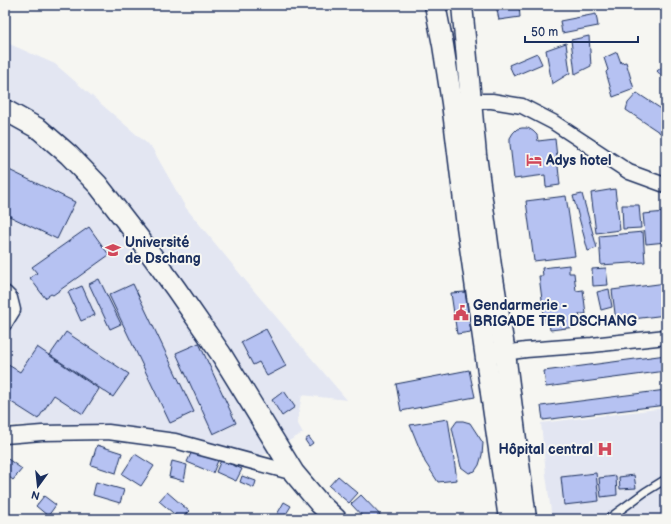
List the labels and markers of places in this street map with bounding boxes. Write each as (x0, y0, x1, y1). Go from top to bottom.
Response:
hotel icon: Adys hotel (525, 151, 543, 169)
place label: Adys hotel (545, 152, 611, 169)
place label: Université de Dschang (125, 234, 201, 267)
school or university icon: Université de Dschang (104, 241, 122, 259)
place label: Gendarmerie - BRIGADE TER DSCHANG (473, 297, 637, 330)
public building icon: Gendarmerie - BRIGADE TER DSCHANG (452, 304, 470, 322)
hospital icon: Hôpital central (596, 440, 614, 458)
place label: Hôpital central (498, 441, 593, 458)

